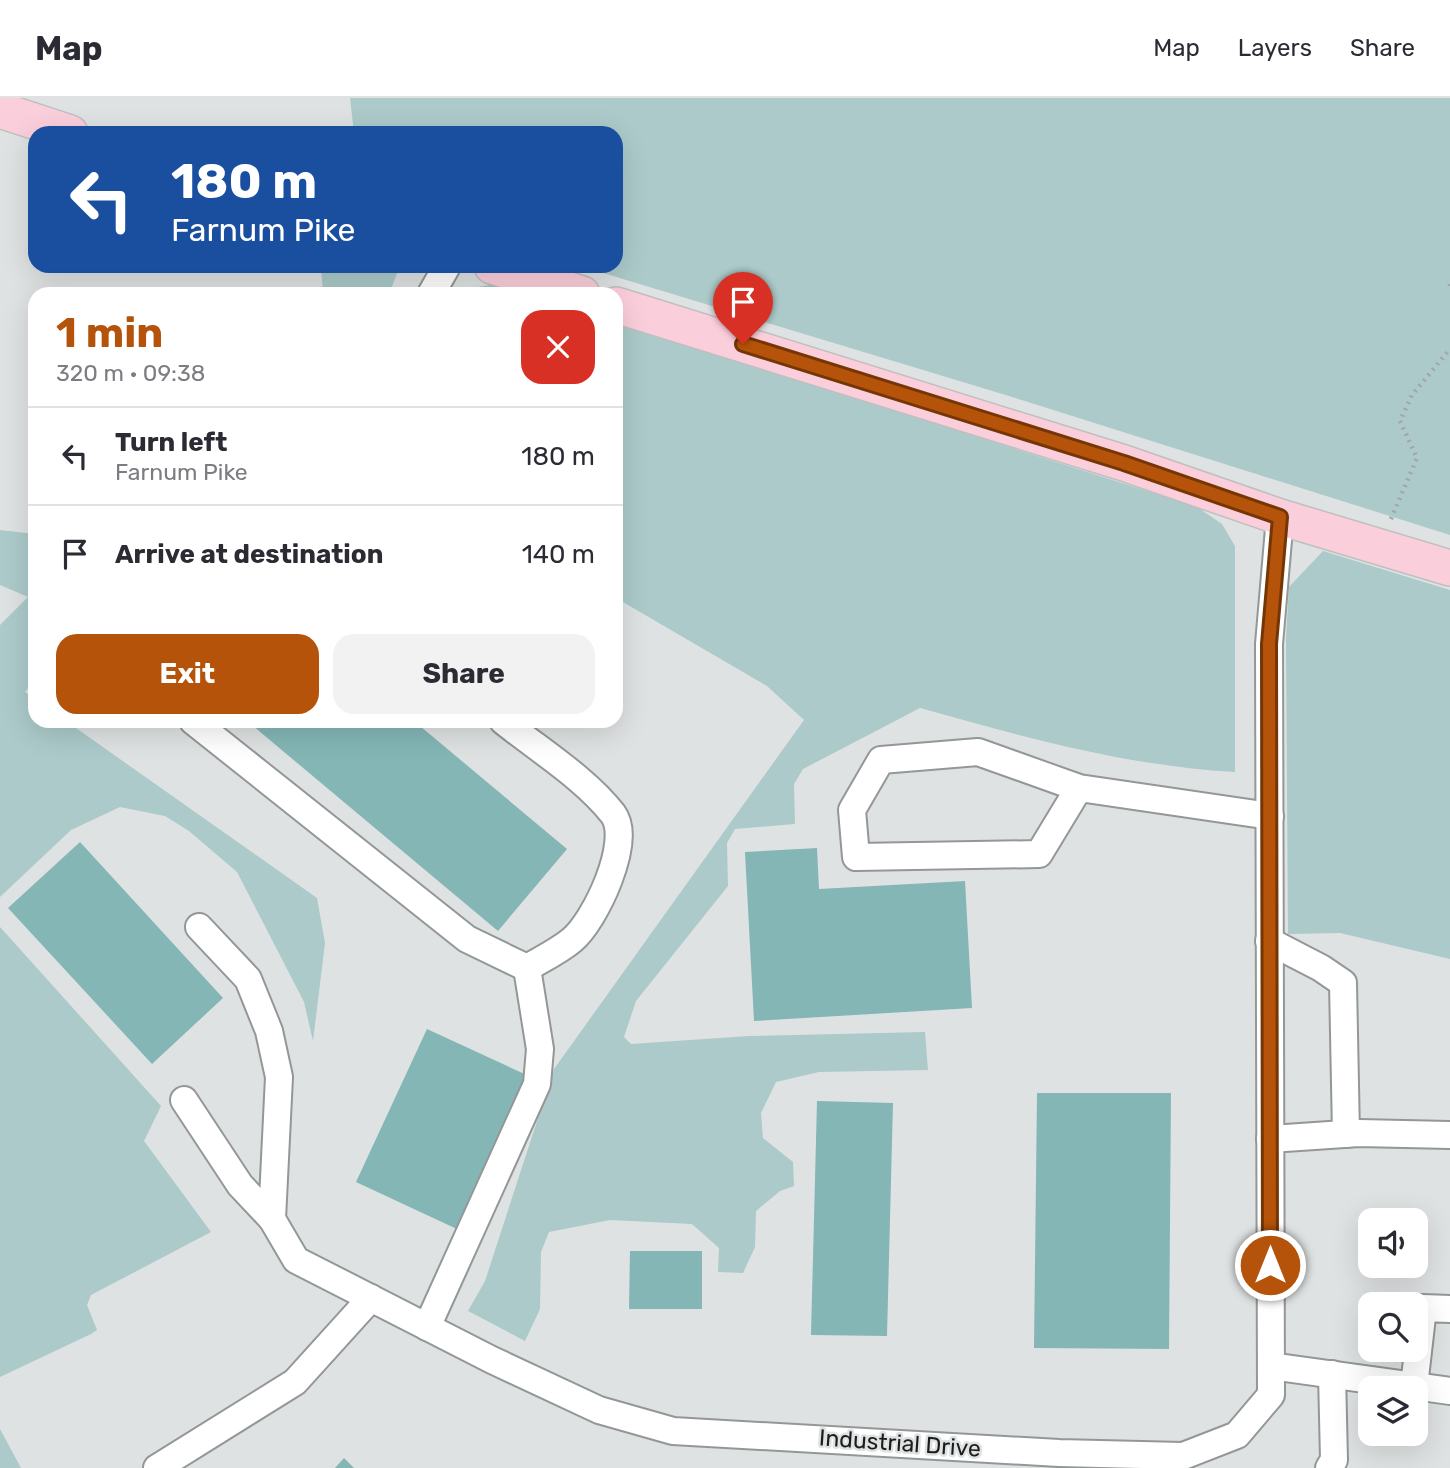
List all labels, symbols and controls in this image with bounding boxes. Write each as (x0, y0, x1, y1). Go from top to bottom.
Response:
text: Map (35, 29, 103, 68)
text: Map (1153, 34, 1200, 62)
text: Layers (1238, 34, 1312, 62)
text: Share (1350, 34, 1415, 62)
text: 180 m (171, 152, 317, 210)
icon: left (56, 154, 147, 245)
text: Farnum Pike (171, 211, 355, 249)
pin (713, 272, 773, 344)
icon: arrive (724, 283, 762, 321)
text: 1 min (56, 308, 163, 358)
button: close (521, 310, 595, 384)
text: 320 m · 09:38 (56, 359, 205, 387)
text: Turn left (115, 427, 227, 458)
icon: left (56, 437, 94, 475)
text: 180 m (521, 441, 595, 472)
text: Farnum Pike (115, 458, 248, 486)
icon: arrive (56, 535, 94, 573)
text: Arrive at destination (115, 539, 383, 570)
text: 140 m (522, 539, 595, 570)
button: Exit (56, 634, 319, 714)
button: Share (333, 634, 595, 714)
map controls (1358, 1208, 1428, 1446)
button: sound (1358, 1208, 1428, 1278)
position arrow (1233, 1228, 1307, 1302)
button: search (1358, 1292, 1428, 1362)
button: layers (1358, 1376, 1428, 1446)
street label: Industrial Drive (818, 1423, 982, 1463)

